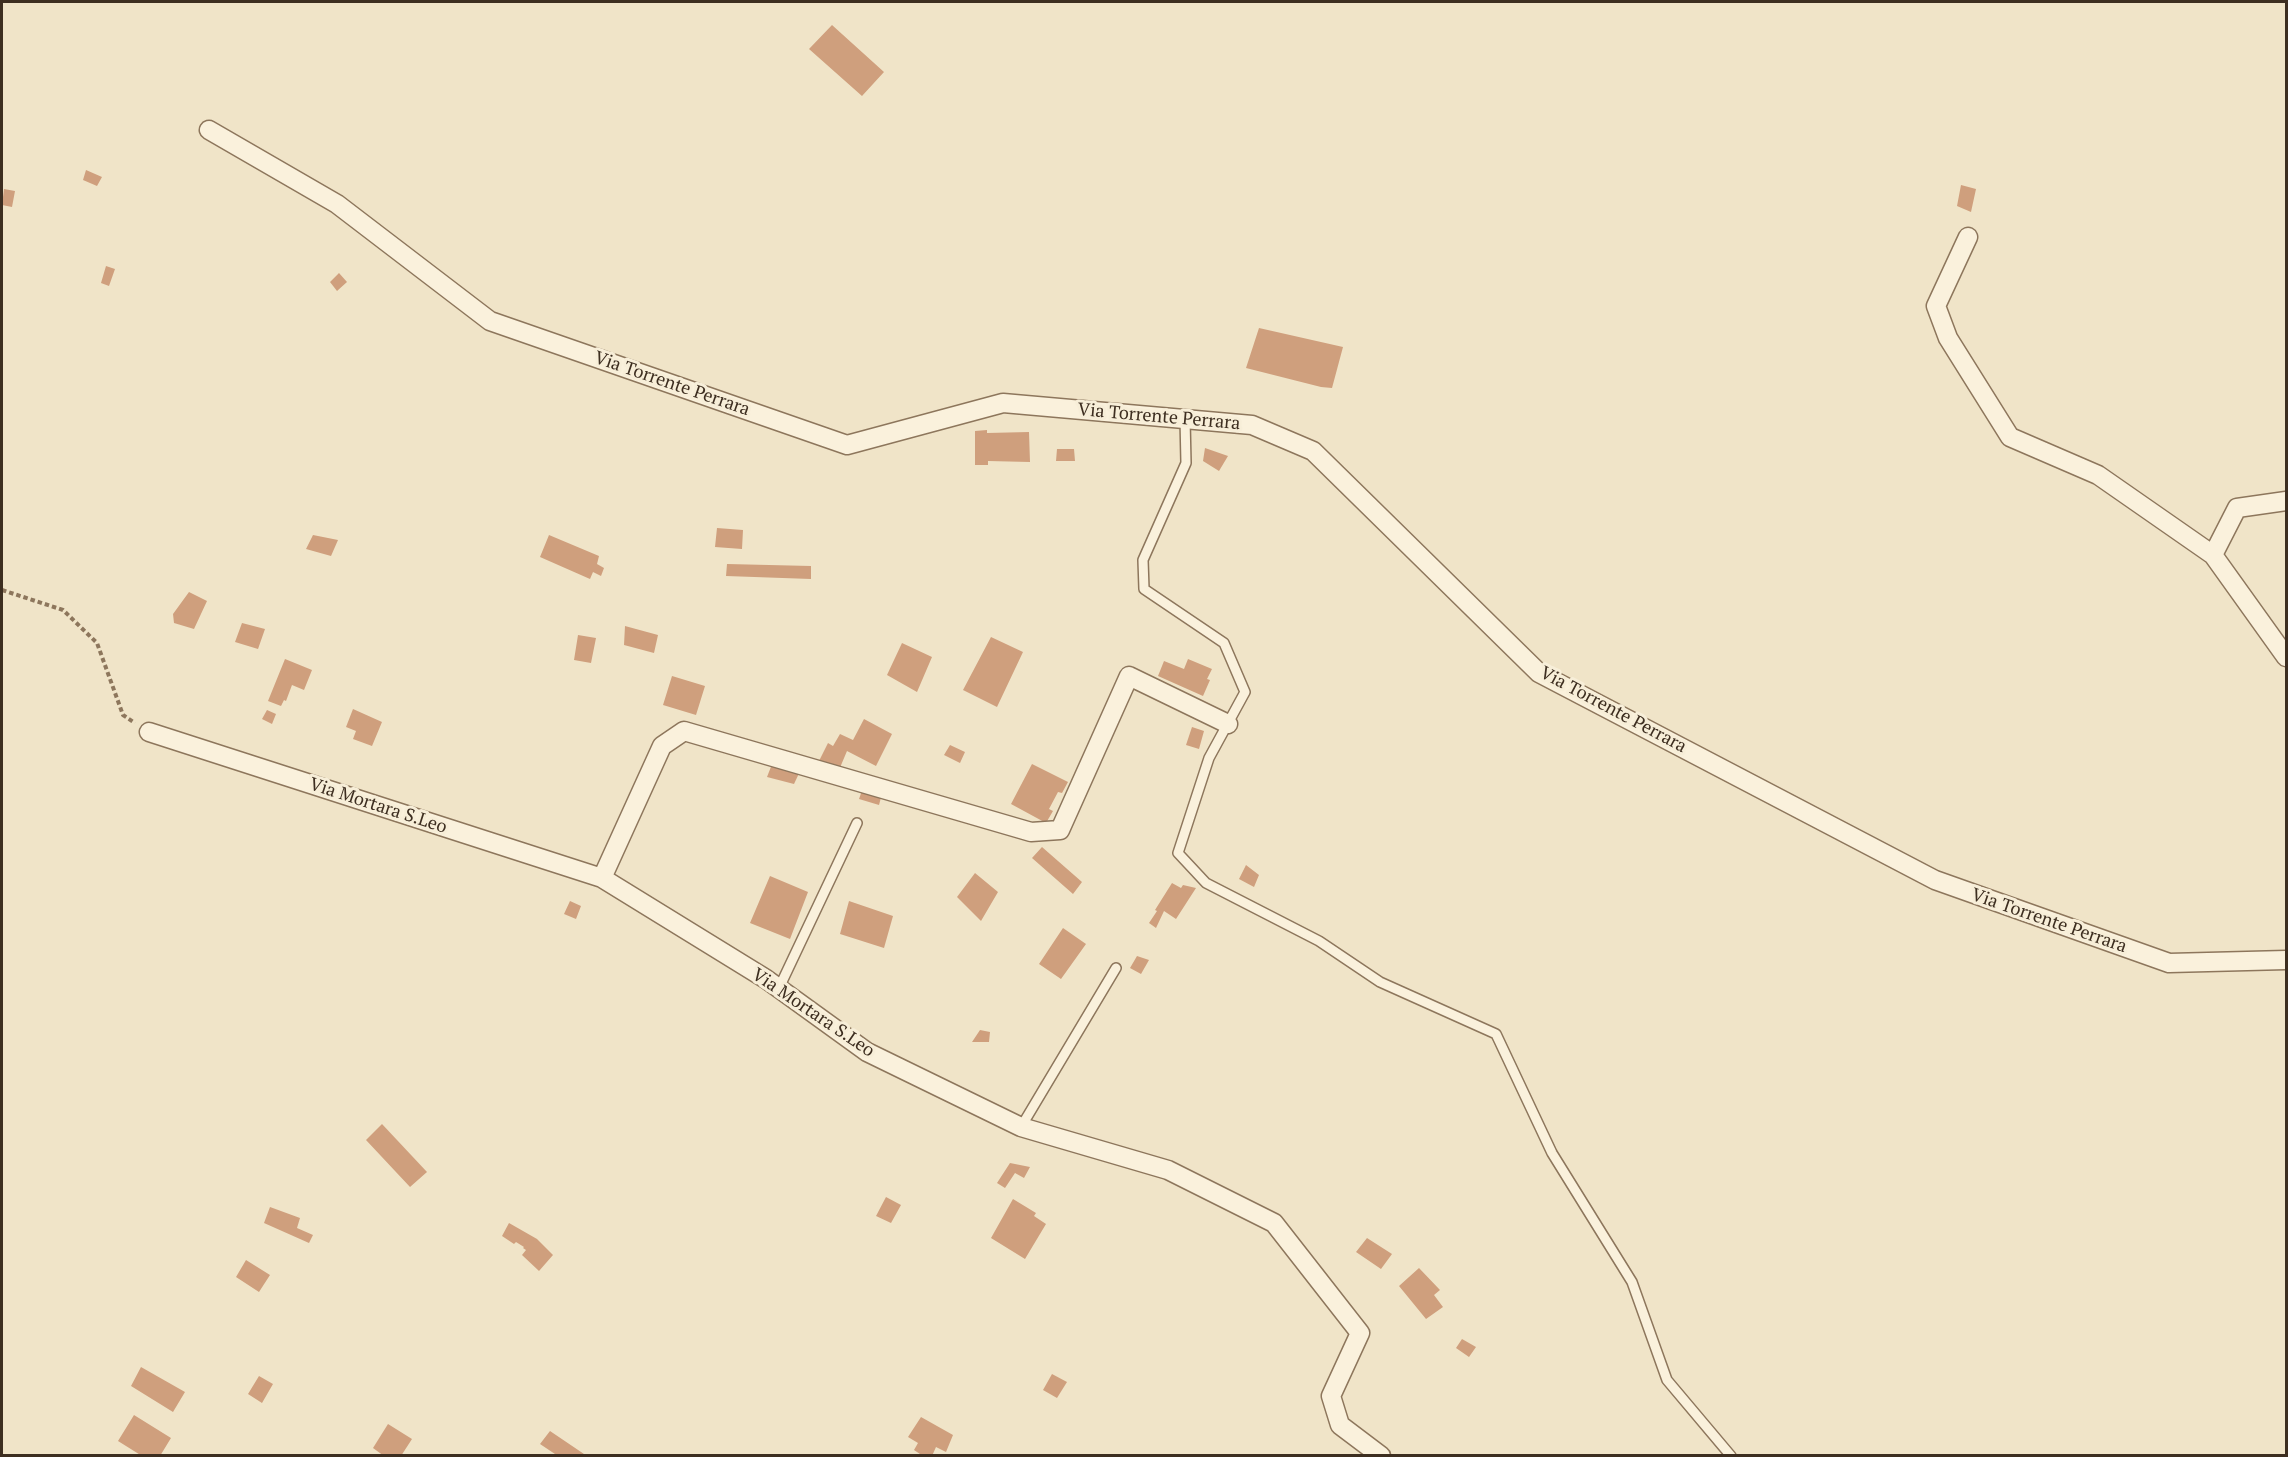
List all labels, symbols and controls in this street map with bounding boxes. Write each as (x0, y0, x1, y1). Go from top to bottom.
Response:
street label: Via Torrente Perrara (591, 347, 753, 421)
street label: Via Torrente Perrara (1077, 399, 1241, 435)
street label: Via Torrente Perrara (1536, 662, 1690, 758)
street label: Via Mortara S.Leo (306, 774, 450, 838)
street label: Via Torrente Perrara (1968, 884, 2130, 958)
street label: Via Mortara S.Leo (748, 964, 878, 1062)

